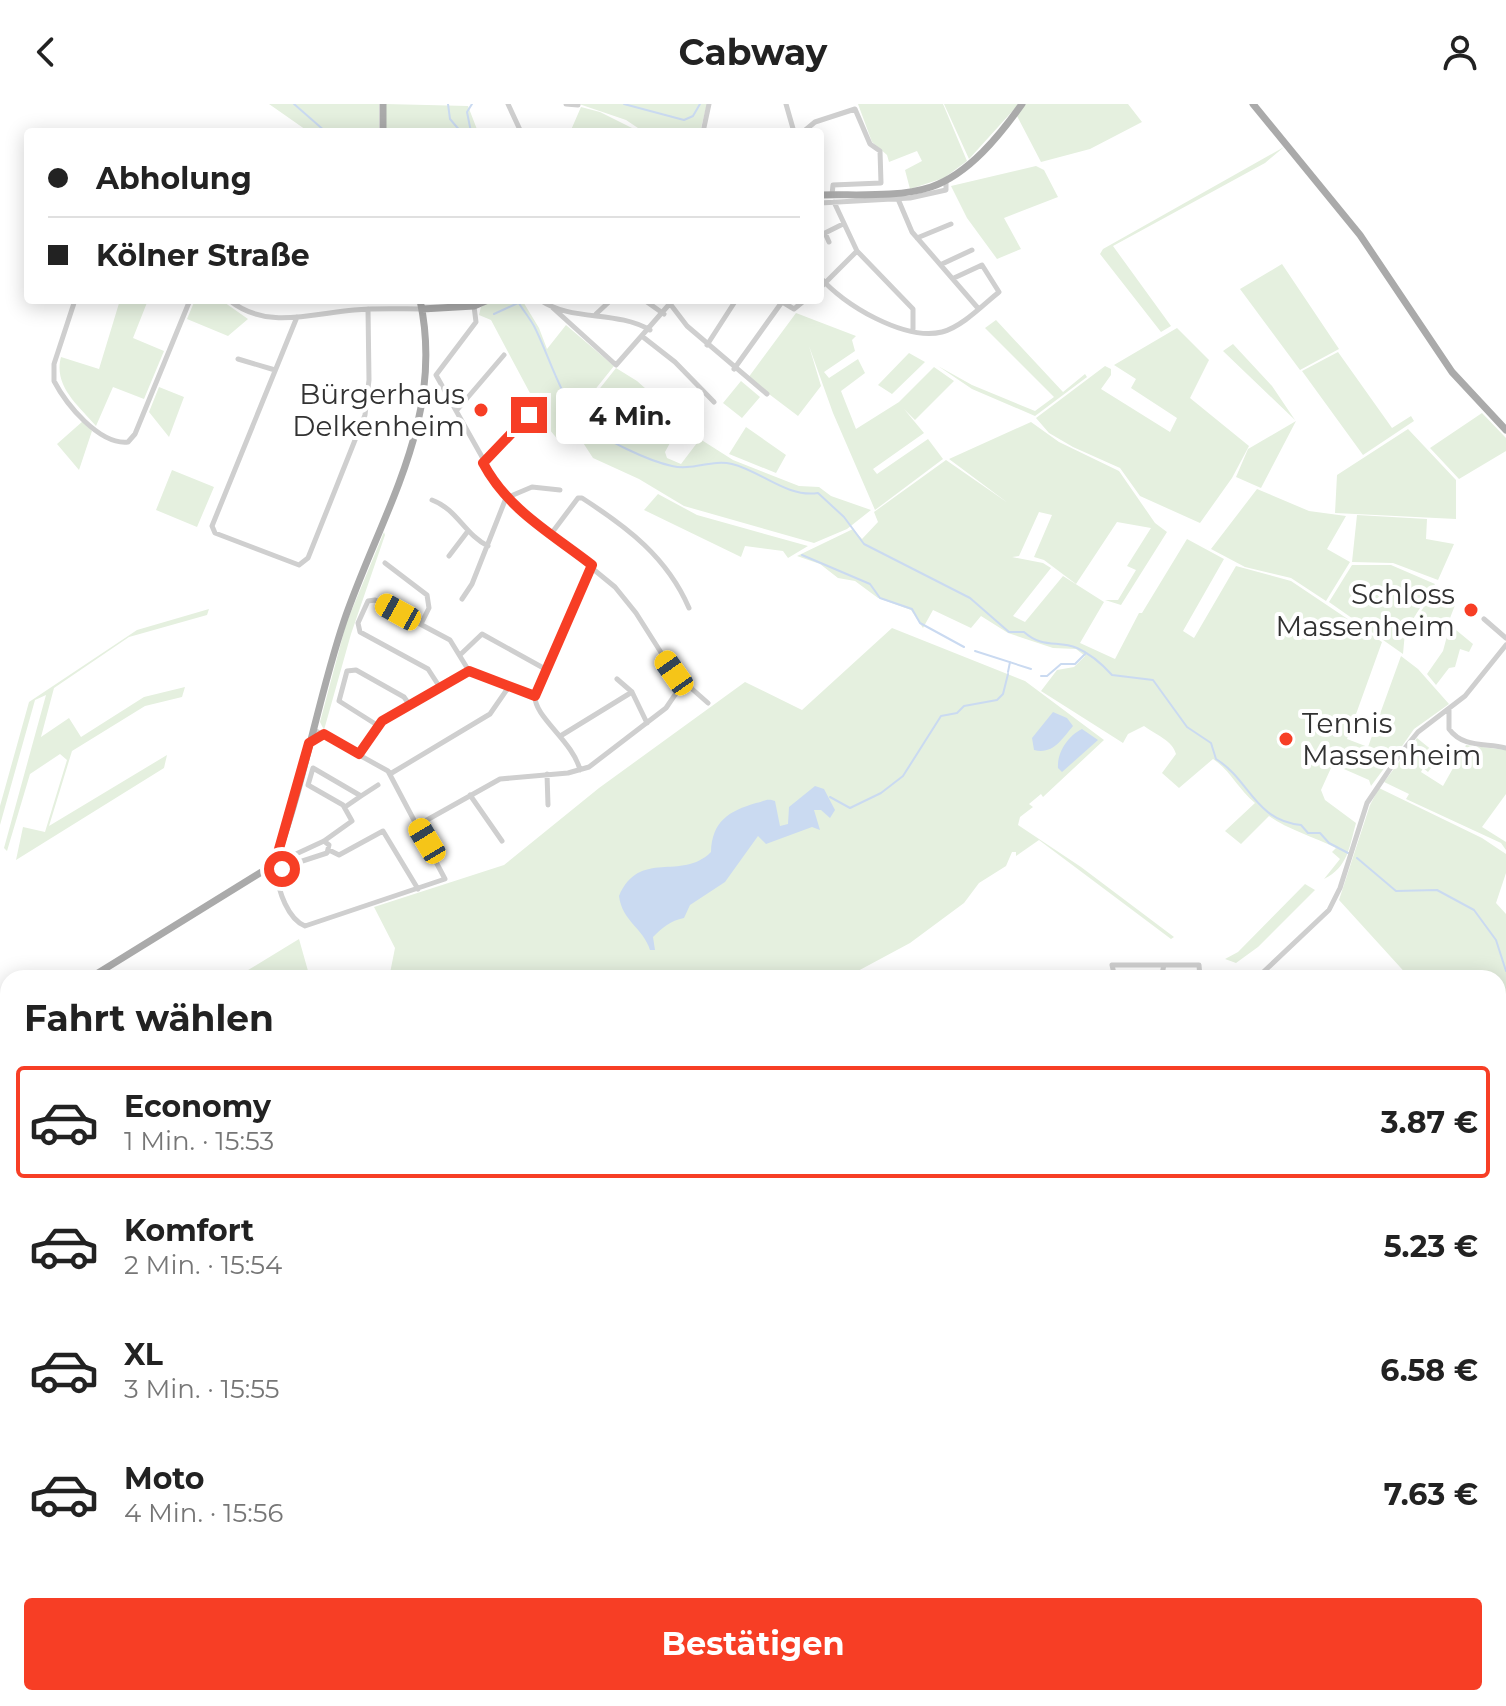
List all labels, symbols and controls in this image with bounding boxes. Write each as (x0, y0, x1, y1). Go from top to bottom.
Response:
icon: back (24, 30, 68, 74)
text: Cabway (679, 30, 827, 74)
icon: person (1438, 30, 1482, 74)
text: Abholung (96, 160, 252, 197)
text: Kölner Straße (96, 237, 310, 274)
place label: Bürgerhaus Delkenheim (292, 377, 465, 443)
callout: 4 Min. (557, 387, 705, 443)
route end (511, 397, 547, 433)
text: 4 Min. (589, 400, 671, 432)
marker: Bürgerhaus Delkenheim (472, 401, 490, 419)
place label: Schloss Massenheim (1275, 577, 1455, 643)
car (371, 590, 425, 634)
marker: Schloss Massenheim (1462, 601, 1480, 619)
car (650, 646, 698, 700)
place label: Tennis Massenheim (1302, 706, 1482, 772)
marker: Tennis Massenheim (1277, 730, 1295, 748)
car (404, 814, 450, 868)
route start (264, 851, 300, 887)
text: Fahrt wählen (24, 996, 274, 1040)
icon: car (28, 1086, 100, 1158)
text: Economy (124, 1088, 271, 1125)
text: 3.87 € (1381, 1104, 1478, 1141)
text: 1 Min. · 15:53 (124, 1125, 274, 1157)
icon: car (28, 1210, 100, 1282)
text: Komfort (124, 1212, 254, 1249)
text: 5.23 € (1384, 1228, 1478, 1265)
text: 2 Min. · 15:54 (124, 1249, 282, 1281)
icon: car (28, 1334, 100, 1406)
text: XL (124, 1336, 163, 1373)
text: 6.58 € (1380, 1352, 1478, 1389)
text: 3 Min. · 15:55 (124, 1373, 279, 1405)
icon: car (28, 1458, 100, 1530)
text: Moto (124, 1460, 205, 1497)
text: 7.63 € (1384, 1476, 1478, 1513)
text: 4 Min. · 15:56 (124, 1497, 283, 1529)
button: Bestätigen (24, 1598, 1482, 1690)

